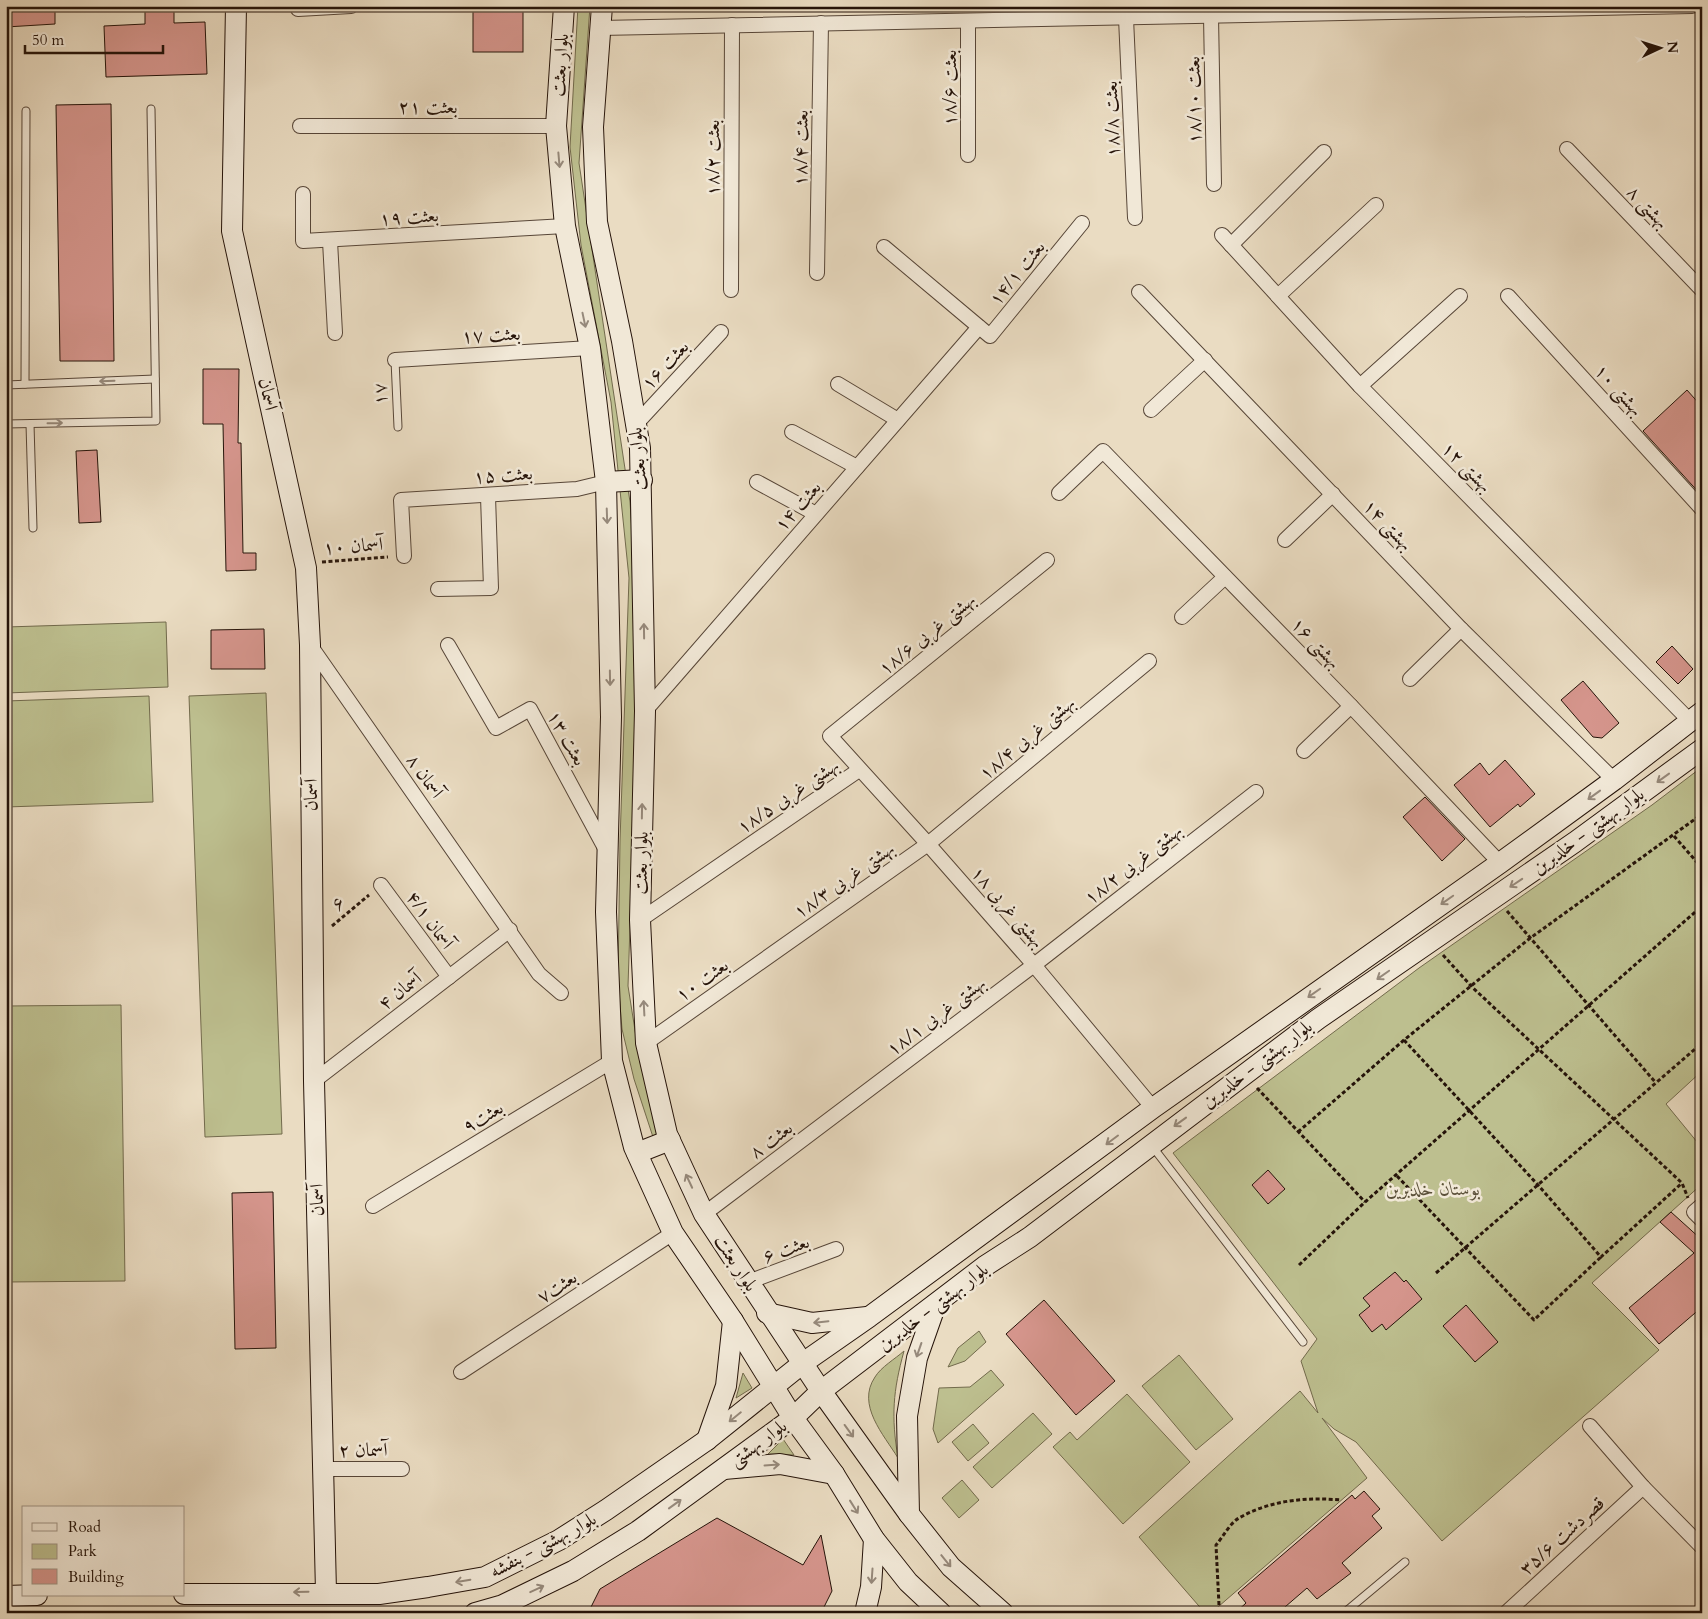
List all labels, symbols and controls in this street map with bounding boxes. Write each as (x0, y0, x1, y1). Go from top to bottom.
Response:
scale bar (25, 22, 162, 54)
north arrow (1636, 22, 1686, 72)
text: 50 m (32, 30, 64, 50)
street label: بلوار بعثت (545, 33, 575, 97)
text: N (1663, 40, 1682, 54)
street label: ۱۸/۶ بعثت (937, 50, 963, 126)
street label: ۱۸/۱۰ بعثت (1180, 56, 1208, 144)
street label: ۱۸/۸ بعثت (1098, 80, 1126, 158)
street label: ۲۱ بعثت (398, 94, 458, 120)
street label: ۱۸/۴ بعثت (787, 109, 815, 187)
street label: ۱۸/۲ بعثت (700, 120, 726, 196)
one-way arrow (554, 151, 564, 167)
street label: ۸ بهشتی (1621, 180, 1675, 234)
street label: بعثت ۱۹ (379, 202, 439, 232)
street label: ۱۴/۱ بعثت (983, 235, 1051, 311)
one-way arrow (580, 311, 590, 327)
street label: بعثت ۱۷ (461, 320, 521, 350)
street label: بعثت ۱۶ (635, 334, 695, 396)
street label: ۱۰ بهشتی (1589, 358, 1649, 422)
street label: آسمان (252, 375, 284, 414)
one-way arrow (99, 376, 115, 386)
street label: ۱۷ (367, 382, 393, 406)
one-way arrow (46, 418, 63, 428)
street label: بلوار بعثت (622, 426, 654, 492)
street label: ۱۲ بهشتی (1436, 436, 1498, 498)
street label: بعثت ۱۵ (473, 460, 533, 490)
street label: بعثت ۱۴ (769, 475, 827, 537)
street label: ۱۴ بهشتی (1357, 494, 1419, 556)
one-way arrow (602, 508, 612, 524)
street label: ۱۰ آسمان (322, 531, 386, 561)
street label: بهشتی غربی ۱۸/۶ (873, 587, 982, 682)
street label: ۱۶ بهشتی (1285, 612, 1347, 674)
one-way arrow (639, 623, 649, 639)
one-way arrow (605, 670, 615, 686)
street label: بهشتی غربی ۱۸/۴ (973, 690, 1081, 787)
street label: ۱۳ بعثت (541, 706, 593, 770)
street label: ۸ آسمان (400, 749, 451, 805)
street label: بهشتی غربی ۱۸/۵ (732, 752, 845, 841)
one-way arrow (1656, 773, 1670, 783)
street label: آسمان (298, 777, 324, 811)
street label: بلوار بهشتی - خلدبرین (1527, 781, 1649, 881)
one-way arrow (1587, 790, 1601, 800)
one-way arrow (638, 803, 647, 819)
street label: بهشتی غربی ۱۸/۲ (1078, 817, 1188, 911)
street label: بلوار بعثت (627, 831, 655, 895)
street label: بهشتی غربی ۱۸/۳ (788, 835, 900, 925)
street label: بهشتی غربی ۱۸ (964, 860, 1051, 954)
one-way arrow (1510, 878, 1524, 888)
street label: ۴/۱ آسمان (400, 886, 461, 956)
street label: ۶ (325, 889, 351, 917)
one-way arrow (1440, 895, 1454, 905)
street label: ۱۰ بعثت (670, 952, 734, 1008)
street label: ۴ آسمان (373, 965, 429, 1016)
street label: بهشتی غربی ۱۸/۱ (881, 970, 992, 1063)
one-way arrow (1376, 970, 1390, 980)
one-way arrow (1307, 988, 1321, 998)
one-way arrow (639, 1000, 649, 1016)
street label: بلوار بهشتی - خلدبرین (1196, 1014, 1318, 1114)
street label: بعثت۹ (458, 1095, 508, 1139)
street label: ۸ بعثت (744, 1115, 798, 1165)
one-way arrow (1173, 1117, 1187, 1127)
one-way arrow (1106, 1134, 1119, 1145)
one-way arrow (684, 1174, 693, 1189)
park label: بوستان خلدبرین (1386, 1176, 1481, 1202)
street label: آسمان (304, 1182, 330, 1217)
street label: بلوار بعثت (708, 1229, 764, 1297)
street label: ۶ بعثت (759, 1229, 813, 1269)
street label: بلوار بهشتی - خلدبرین (872, 1257, 994, 1357)
street label: بعثت۷ (532, 1264, 582, 1310)
one-way arrow (813, 1317, 829, 1327)
one-way arrow (914, 1342, 924, 1358)
one-way arrow (729, 1412, 742, 1423)
street label: بلوار بهشتی (724, 1413, 792, 1473)
one-way arrow (844, 1423, 854, 1437)
street label: ۲ آسمان (338, 1437, 390, 1463)
one-way arrow (764, 1460, 780, 1469)
street label: قصردشت ۳۵/۶ (1514, 1491, 1610, 1581)
one-way arrow (668, 1499, 682, 1509)
one-way arrow (850, 1499, 860, 1513)
legend (22, 1506, 185, 1596)
street label: بلوار بهشتی - بنفشه (485, 1506, 601, 1584)
text: Road (68, 1517, 101, 1537)
text: Park (68, 1541, 97, 1561)
one-way arrow (941, 1554, 952, 1567)
text: Building (68, 1567, 124, 1587)
one-way arrow (867, 1568, 876, 1584)
one-way arrow (455, 1577, 471, 1586)
one-way arrow (529, 1583, 544, 1593)
one-way arrow (294, 1588, 310, 1597)

